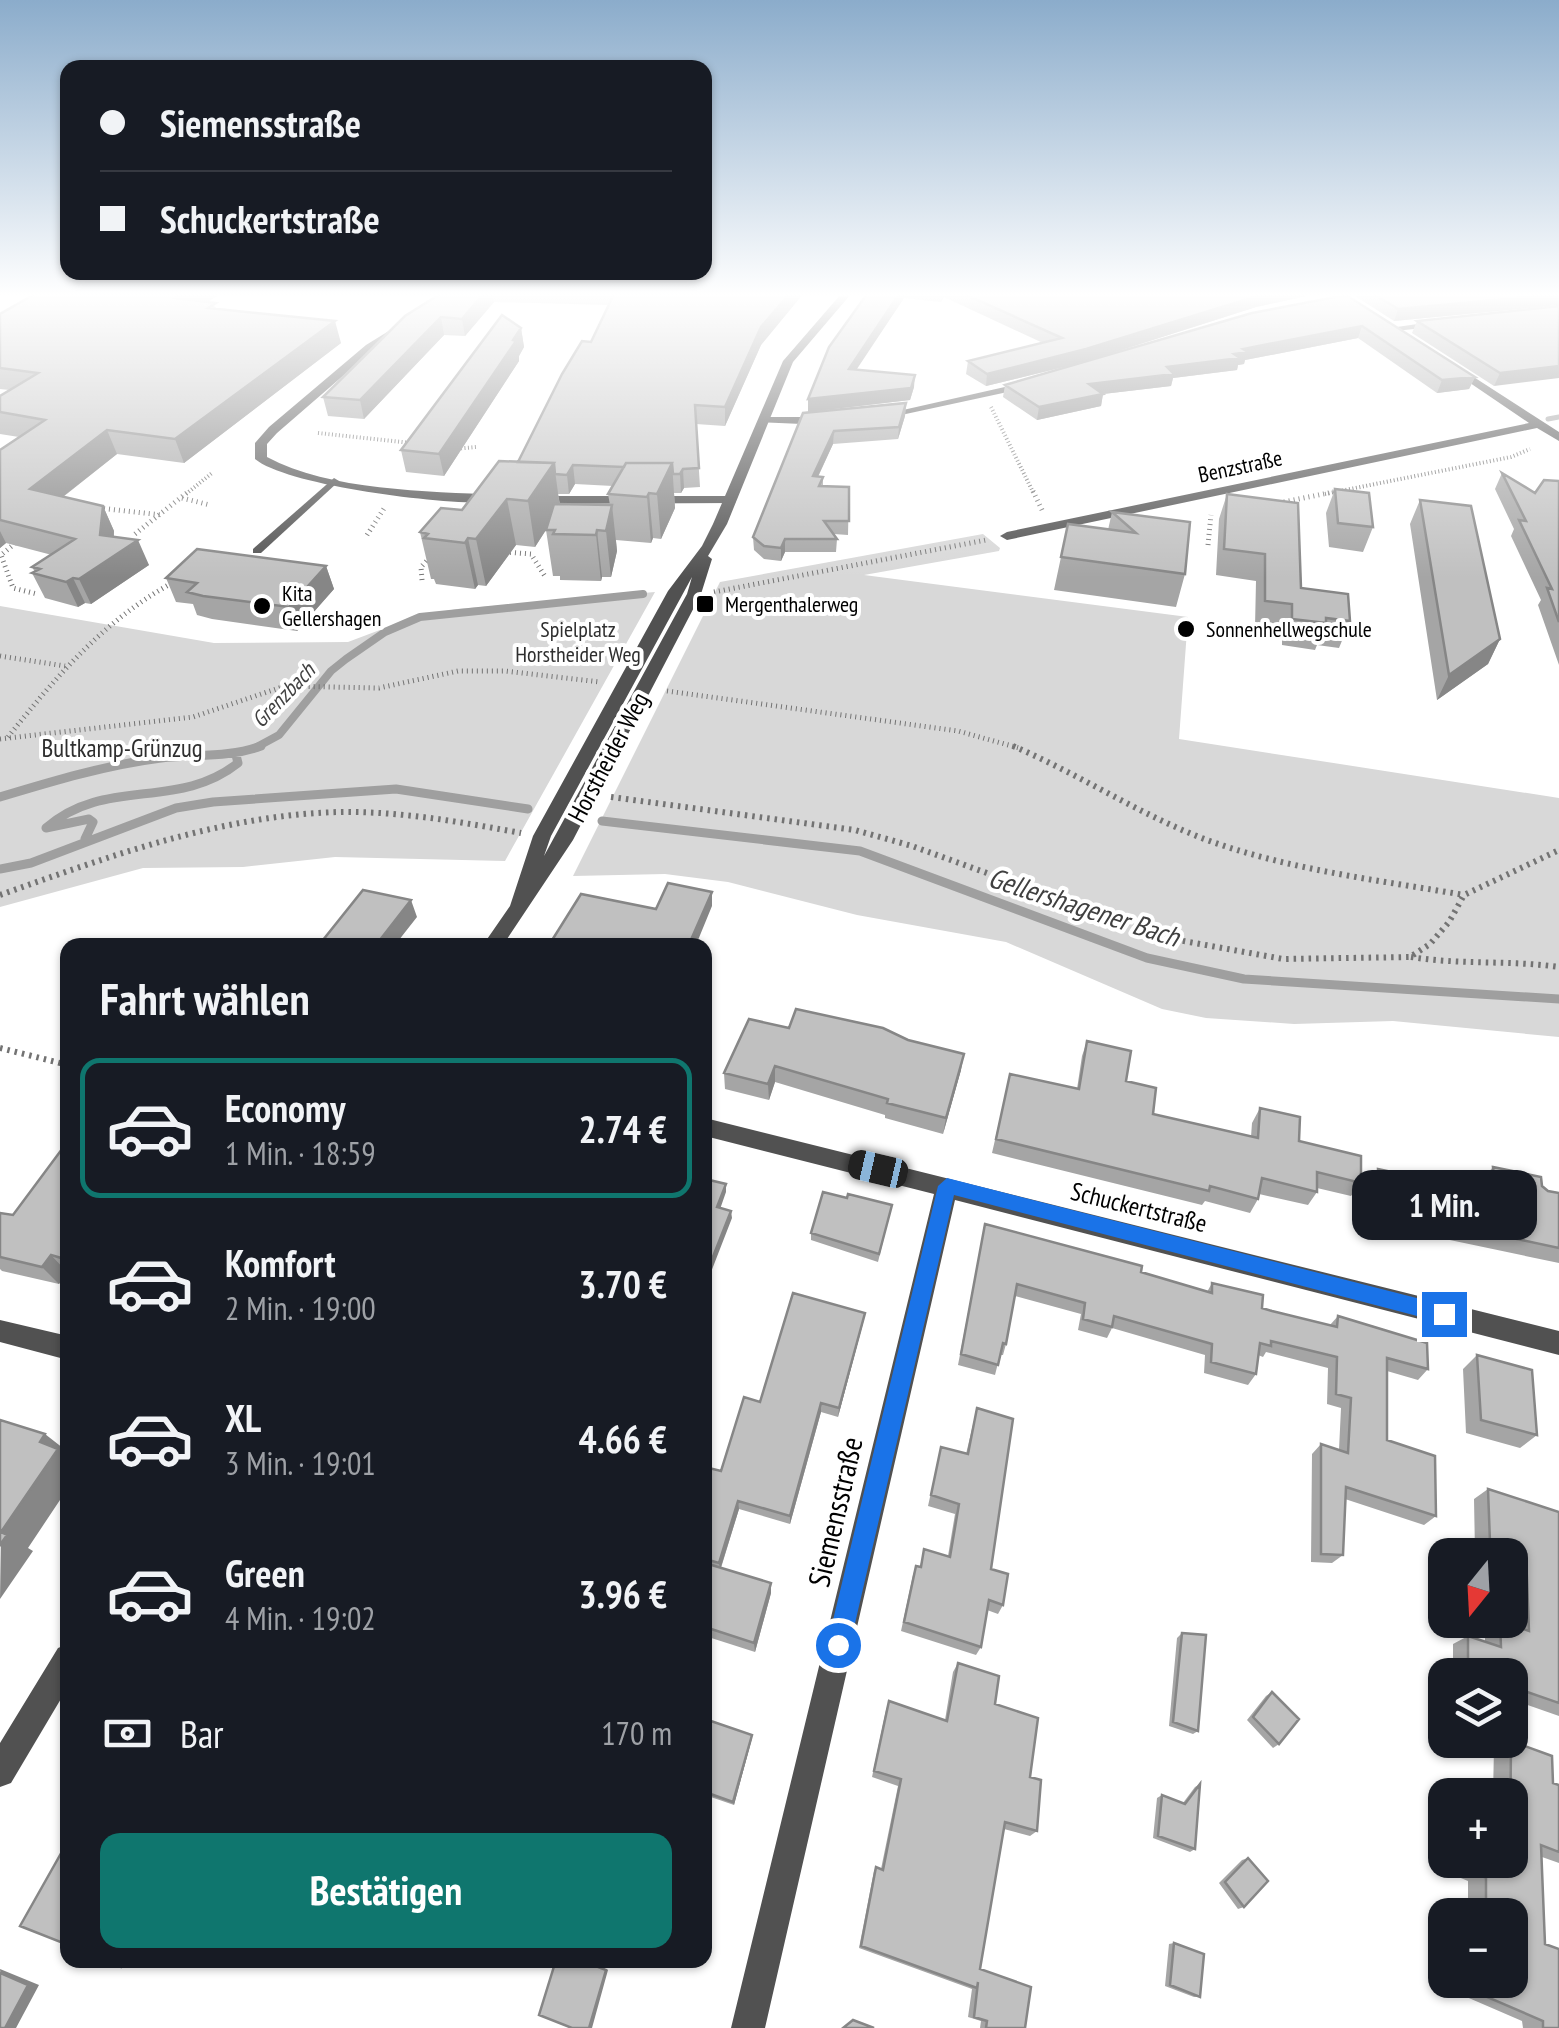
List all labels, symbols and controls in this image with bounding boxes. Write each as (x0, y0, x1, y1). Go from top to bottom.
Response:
text: Siemensstraße (160, 98, 361, 147)
text: Schuckertstraße (160, 194, 380, 243)
street label: Benzstraße (1195, 443, 1285, 489)
place label: Kita Gellershagen (282, 579, 381, 632)
place label: Mergenthalerweg (725, 590, 858, 618)
marker: Mergenthalerweg (694, 593, 716, 615)
marker: Kita Gellershagen (251, 595, 273, 617)
park label: Spielplatz Horstheider Weg (515, 615, 641, 668)
place label: Sonnenhellwegschule (1206, 615, 1372, 643)
marker: Sonnenhellwegschule (1175, 618, 1197, 640)
water label: Grenzbach (245, 656, 322, 733)
street label: Horstheider Weg (560, 686, 656, 828)
park label: Bultkamp-Grünzug (41, 732, 203, 764)
water label: Gellershagener Bach (984, 858, 1186, 955)
text: Fahrt wählen (100, 969, 310, 1027)
icon: car (105, 1083, 195, 1173)
text: Economy (225, 1083, 345, 1132)
text: 2.74 € (578, 1104, 667, 1153)
text: 1 Min. · 18:59 (225, 1132, 376, 1174)
car (845, 1148, 911, 1190)
callout: 1 Min. (1352, 1169, 1536, 1239)
street label: Schuckertstraße (1068, 1175, 1210, 1239)
text: 1 Min. (1409, 1184, 1480, 1226)
icon: car (105, 1238, 195, 1328)
text: Komfort (225, 1238, 336, 1287)
text: 3.70 € (578, 1259, 667, 1308)
text: 2 Min. · 19:00 (225, 1287, 376, 1329)
route end (1422, 1292, 1467, 1337)
icon: car (105, 1393, 195, 1483)
text: XL (225, 1393, 261, 1442)
text: 4.66 € (578, 1414, 667, 1463)
street label: Siemensstraße (798, 1433, 871, 1590)
text: 3 Min. · 19:01 (225, 1442, 376, 1484)
north arrow (1428, 1538, 1528, 1638)
map controls (1428, 1538, 1528, 1998)
icon: car (105, 1548, 195, 1638)
text: Green (225, 1548, 305, 1597)
text: 3.96 € (578, 1569, 667, 1618)
text: 4 Min. · 19:02 (225, 1597, 376, 1639)
route start (816, 1623, 861, 1668)
button: layers (1428, 1658, 1528, 1758)
icon: cash (100, 1706, 155, 1761)
text: Bar (180, 1709, 224, 1758)
text: 170 m (601, 1712, 672, 1754)
button: + (1428, 1778, 1528, 1878)
button: Bestätigen (100, 1833, 672, 1948)
button: − (1428, 1898, 1528, 1998)

